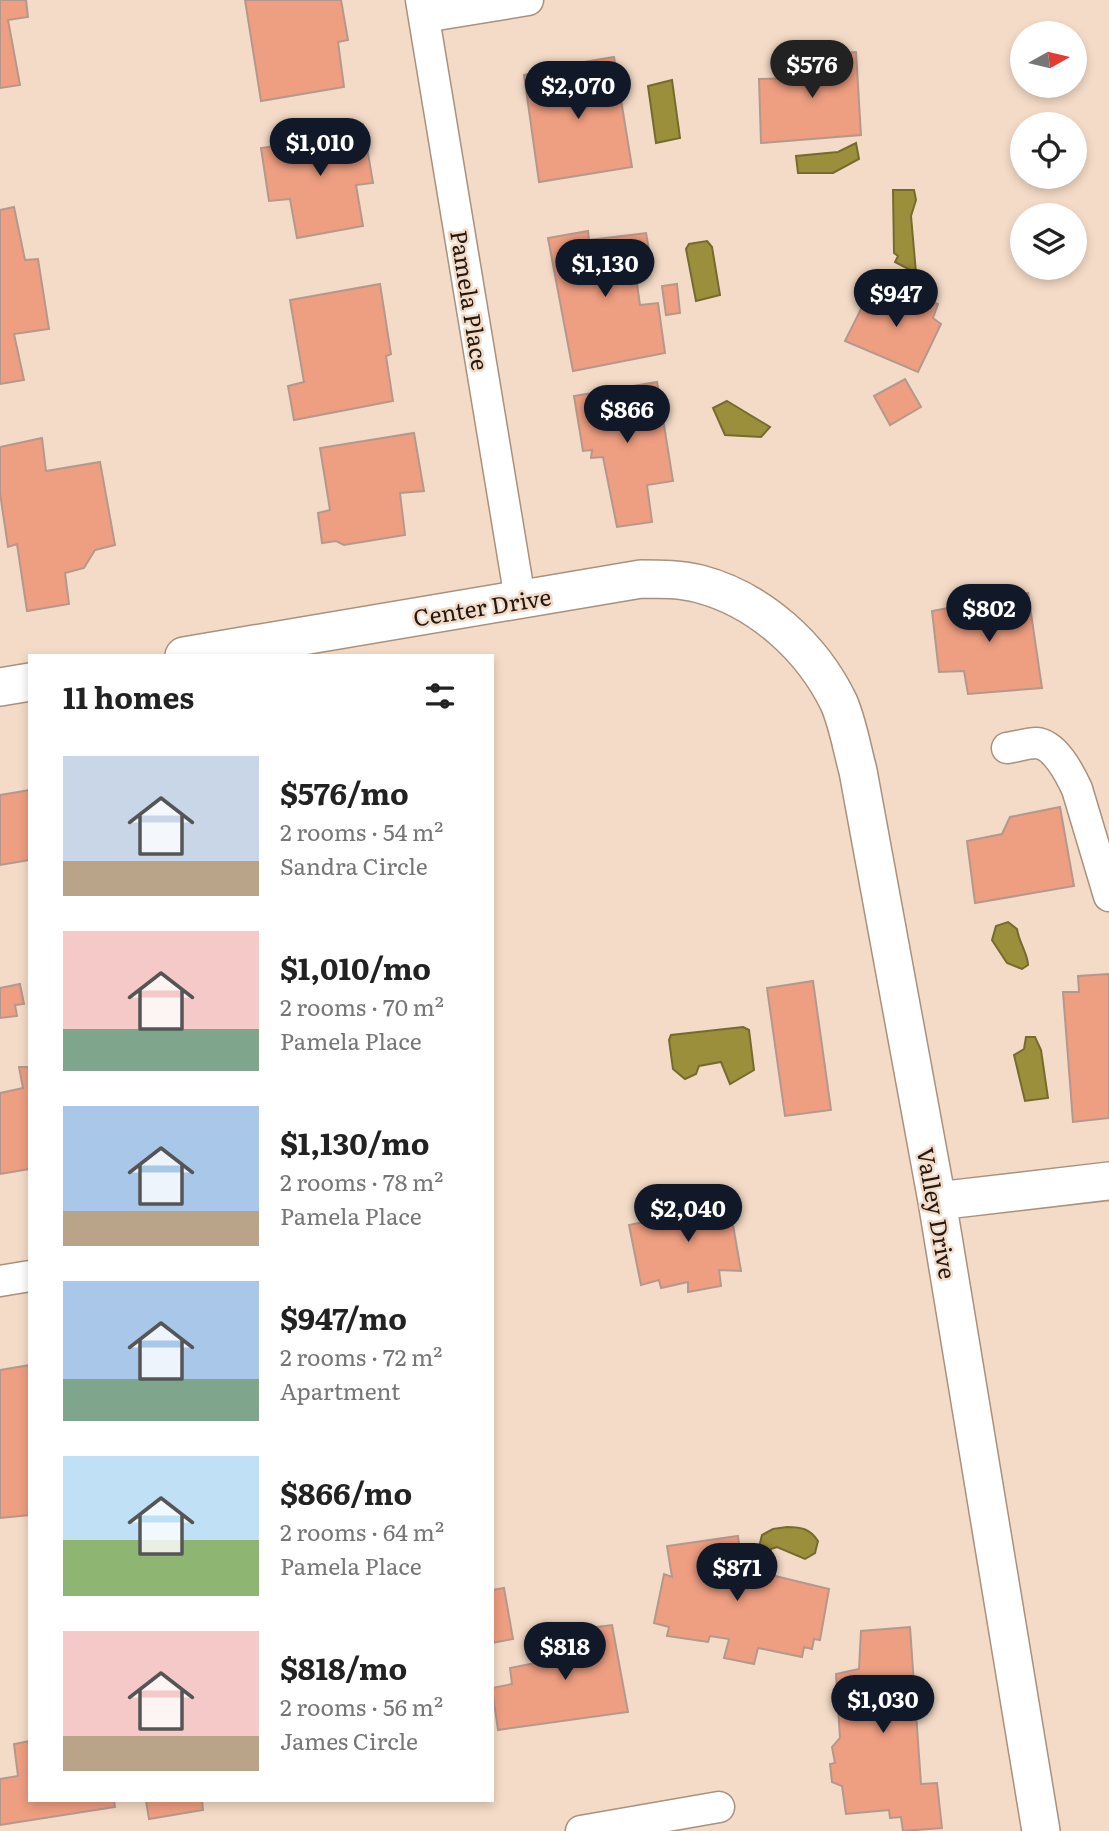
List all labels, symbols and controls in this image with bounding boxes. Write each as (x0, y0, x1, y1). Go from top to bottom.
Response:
north arrow (1010, 21, 1087, 98)
map controls (1010, 21, 1087, 280)
pin: $576 (771, 41, 853, 100)
text: $576 (786, 46, 838, 80)
pin: $2,070 (521, 61, 635, 121)
text: $2,070 (541, 67, 615, 101)
button: locate (1010, 112, 1087, 189)
pin: $1,010 (263, 118, 377, 178)
text: $1,010 (286, 124, 354, 158)
button: layers (1010, 203, 1087, 280)
street label: Pamela Place (443, 227, 499, 373)
pin: $1,130 (548, 240, 662, 299)
text: $1,130 (571, 245, 639, 279)
pin: $947 (855, 270, 937, 329)
text: $947 (870, 275, 922, 309)
pin: $866 (586, 386, 668, 445)
text: $866 (600, 391, 654, 425)
street label: Center Drive (411, 578, 553, 634)
pin: $802 (948, 584, 1030, 644)
text: $802 (962, 590, 1016, 624)
text: 11 homes (63, 674, 194, 718)
icon: filters (421, 677, 459, 715)
text: $576/mo (280, 770, 409, 814)
icon: home (119, 784, 203, 868)
text: 2 rooms · 54 m² (280, 814, 443, 848)
text: Sandra Circle (280, 848, 428, 882)
text: $1,010/mo (280, 945, 431, 989)
icon: home (119, 959, 203, 1043)
text: 2 rooms · 70 m² (280, 989, 444, 1023)
text: Pamela Place (280, 1023, 422, 1057)
text: $1,130/mo (280, 1120, 429, 1164)
icon: home (119, 1134, 203, 1218)
street label: Valley Drive (910, 1145, 966, 1281)
text: 2 rooms · 78 m² (280, 1164, 443, 1198)
pin: $2,040 (631, 1184, 745, 1244)
text: $2,040 (650, 1190, 726, 1224)
text: Pamela Place (280, 1198, 422, 1232)
text: $947/mo (280, 1295, 407, 1339)
icon: home (119, 1309, 203, 1393)
text: 2 rooms · 72 m² (280, 1339, 442, 1373)
text: Apartment (280, 1373, 400, 1407)
text: $866/mo (280, 1470, 412, 1514)
icon: home (119, 1484, 203, 1568)
text: 2 rooms · 64 m² (280, 1514, 444, 1548)
pin: $871 (696, 1544, 778, 1603)
text: Pamela Place (280, 1548, 422, 1582)
text: $871 (712, 1549, 762, 1583)
pin: $818 (524, 1622, 606, 1682)
text: $818 (540, 1628, 590, 1662)
text: $818/mo (280, 1645, 407, 1689)
icon: home (119, 1659, 203, 1743)
pin: $1,030 (826, 1676, 940, 1735)
text: $1,030 (847, 1681, 919, 1715)
text: 2 rooms · 56 m² (280, 1689, 443, 1723)
text: James Circle (280, 1723, 418, 1757)

